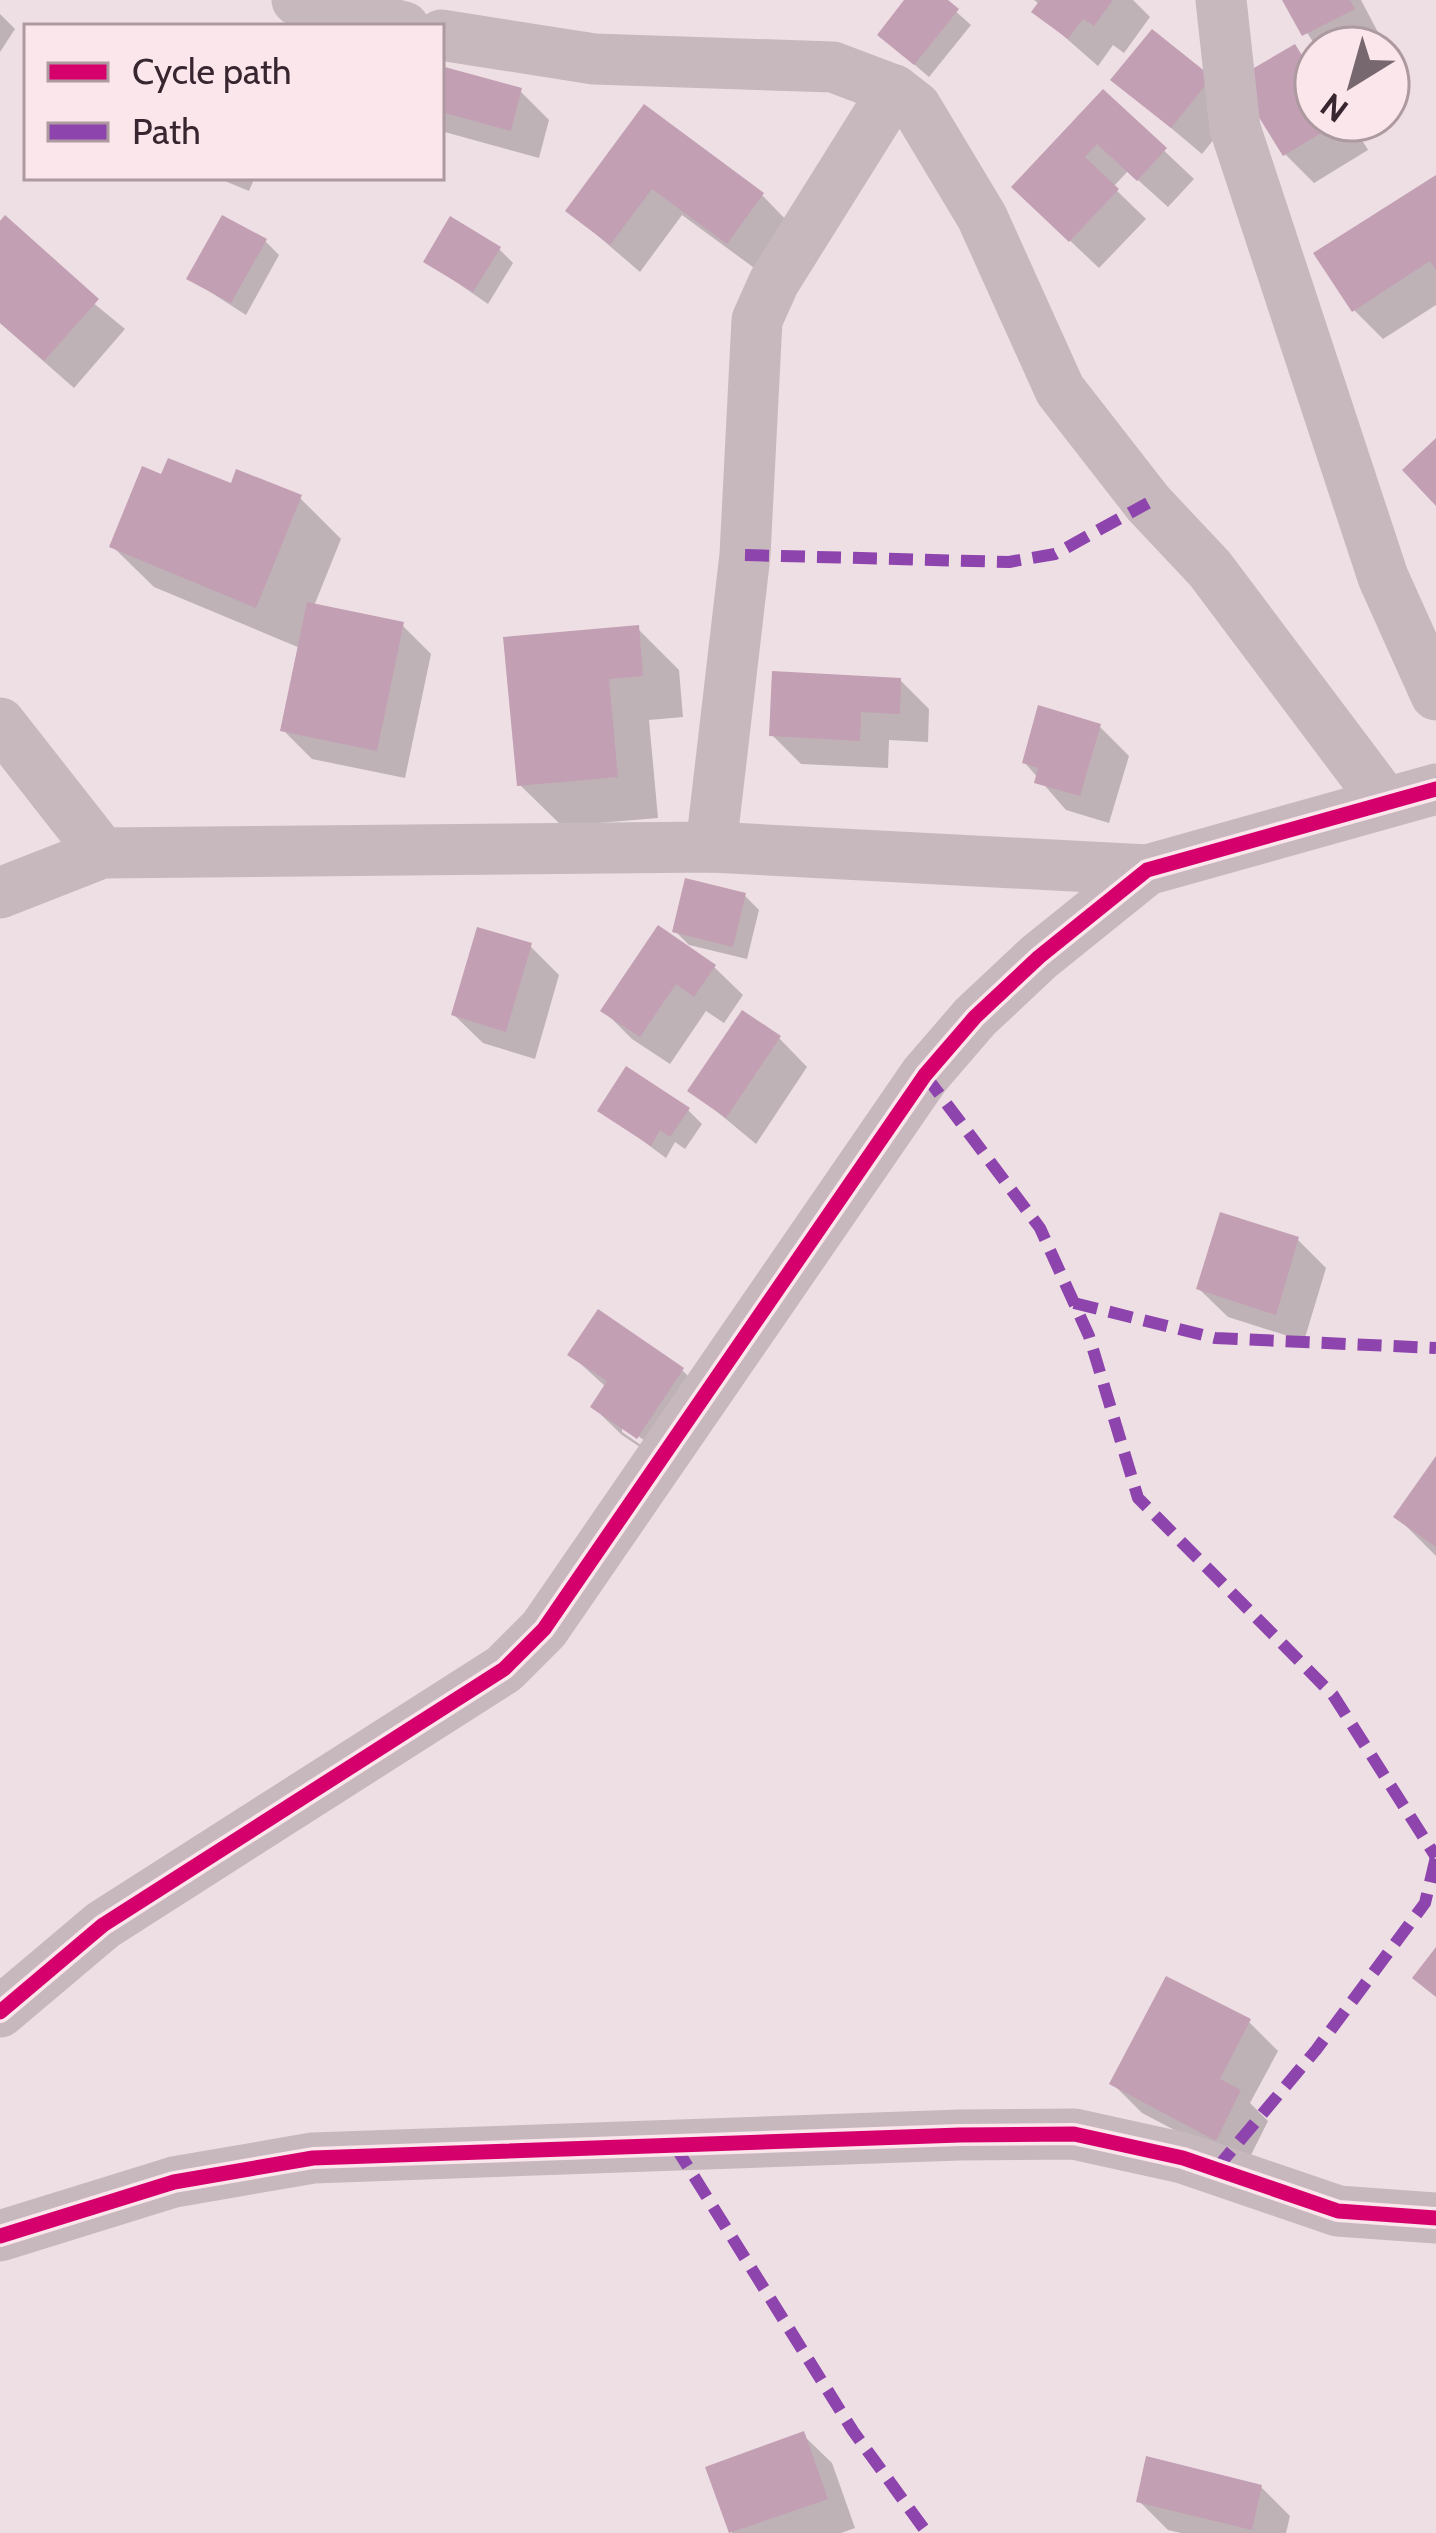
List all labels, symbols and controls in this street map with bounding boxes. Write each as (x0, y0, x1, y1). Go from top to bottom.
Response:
legend (24, 24, 444, 180)
north arrow (1292, 24, 1412, 144)
text: Cycle path (132, 49, 292, 93)
text: N (1313, 85, 1355, 131)
text: Path (132, 109, 201, 153)

